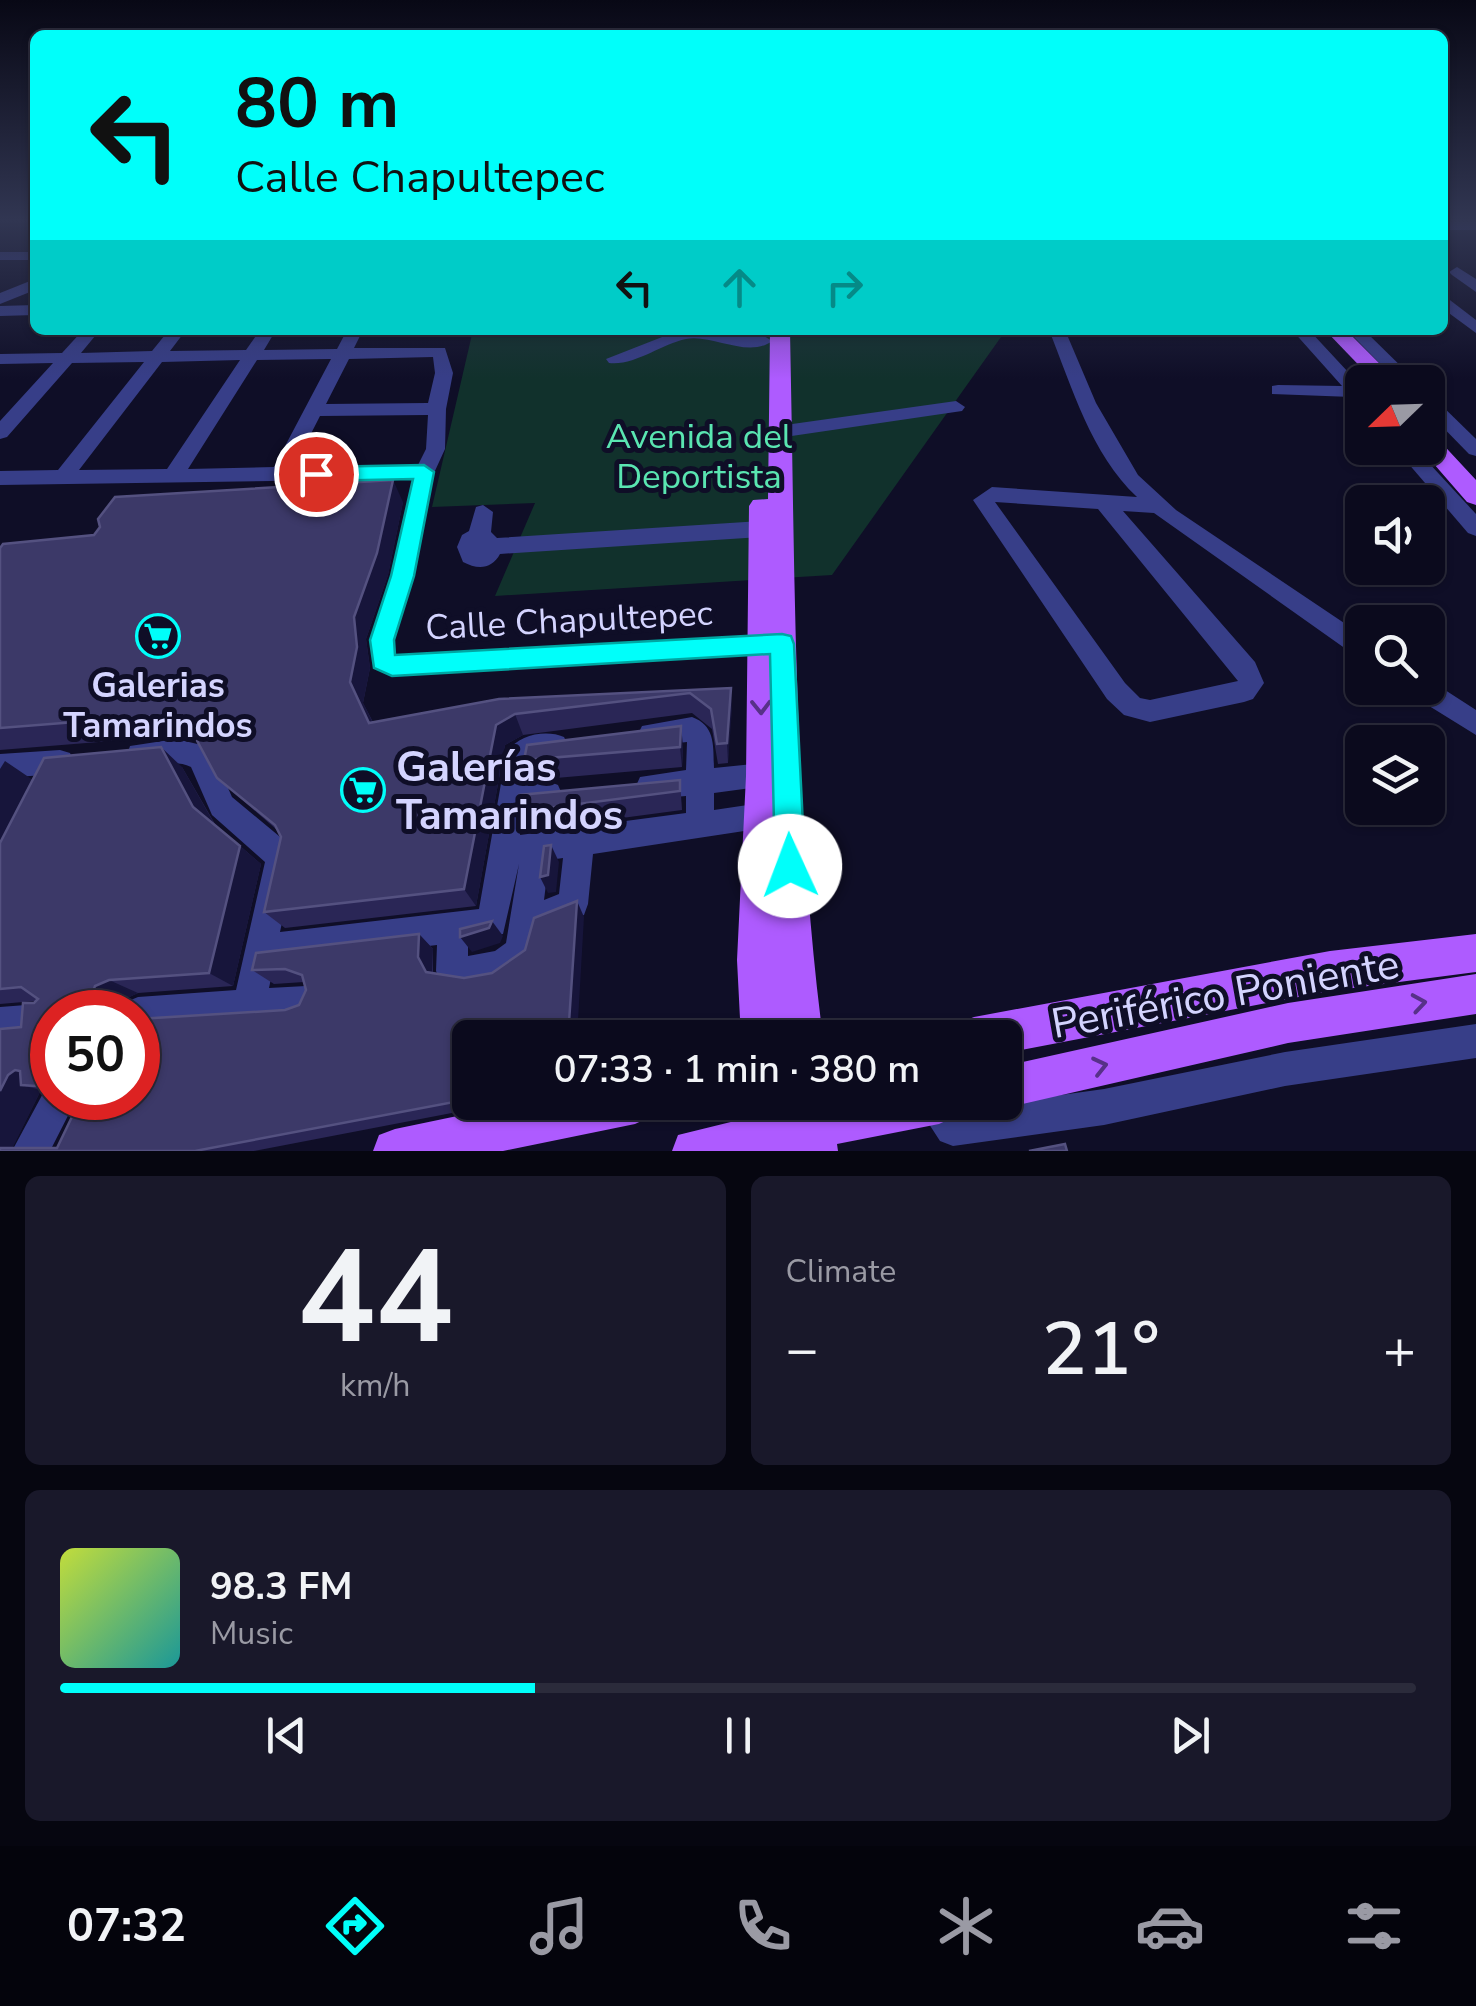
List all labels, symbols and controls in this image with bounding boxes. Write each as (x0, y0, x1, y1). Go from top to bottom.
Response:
text: 80 m (235, 56, 399, 152)
icon: left (70, 70, 200, 200)
text: Calle Chapultepec (235, 147, 605, 208)
icon: left (607, 260, 662, 315)
icon: ahead (712, 260, 767, 315)
icon: right (817, 260, 872, 315)
north arrow (1345, 365, 1445, 465)
map controls (1345, 365, 1445, 825)
park label: Avenida del Deportista (606, 413, 793, 500)
pin (274, 432, 359, 517)
icon: arrive (289, 447, 344, 502)
button: sound (1345, 485, 1445, 585)
street label: Calle Chapultepec (424, 590, 714, 651)
button: search (1345, 605, 1445, 705)
supermarket icon: Galerias Tamarindos (135, 613, 181, 659)
place label: Galerias Tamarindos (63, 662, 253, 749)
one-way arrow (751, 700, 772, 716)
button: layers (1345, 725, 1445, 825)
place label: Galerías Tamarindos (396, 739, 623, 844)
supermarket icon: Galerías Tamarindos (340, 767, 386, 813)
position arrow (738, 814, 842, 918)
street label: Periférico Poniente (1047, 936, 1404, 1053)
speed limit sign: 50 (30, 990, 160, 1120)
one-way arrow (1410, 993, 1427, 1014)
text: 07:33 · 1 min · 380 m (554, 1044, 920, 1095)
one-way arrow (1091, 1057, 1108, 1078)
text: 44 (297, 1210, 453, 1387)
text: Climate (786, 1250, 896, 1293)
text: 21° (1042, 1298, 1160, 1400)
text: − (786, 1312, 819, 1387)
text: + (1383, 1312, 1416, 1387)
text: km/h (340, 1364, 411, 1407)
text: 98.3 FM (210, 1561, 352, 1612)
text: Music (210, 1612, 293, 1655)
icon: previous (259, 1708, 314, 1763)
icon: pause (711, 1708, 766, 1763)
icon: next (1163, 1708, 1218, 1763)
icon: directions (320, 1891, 390, 1961)
icon: music (524, 1891, 594, 1961)
icon: phone (728, 1891, 798, 1961)
icon: climate (931, 1891, 1001, 1961)
icon: car (1135, 1891, 1205, 1961)
icon: filters (1339, 1891, 1409, 1961)
text: 07:32 (67, 1896, 186, 1957)

